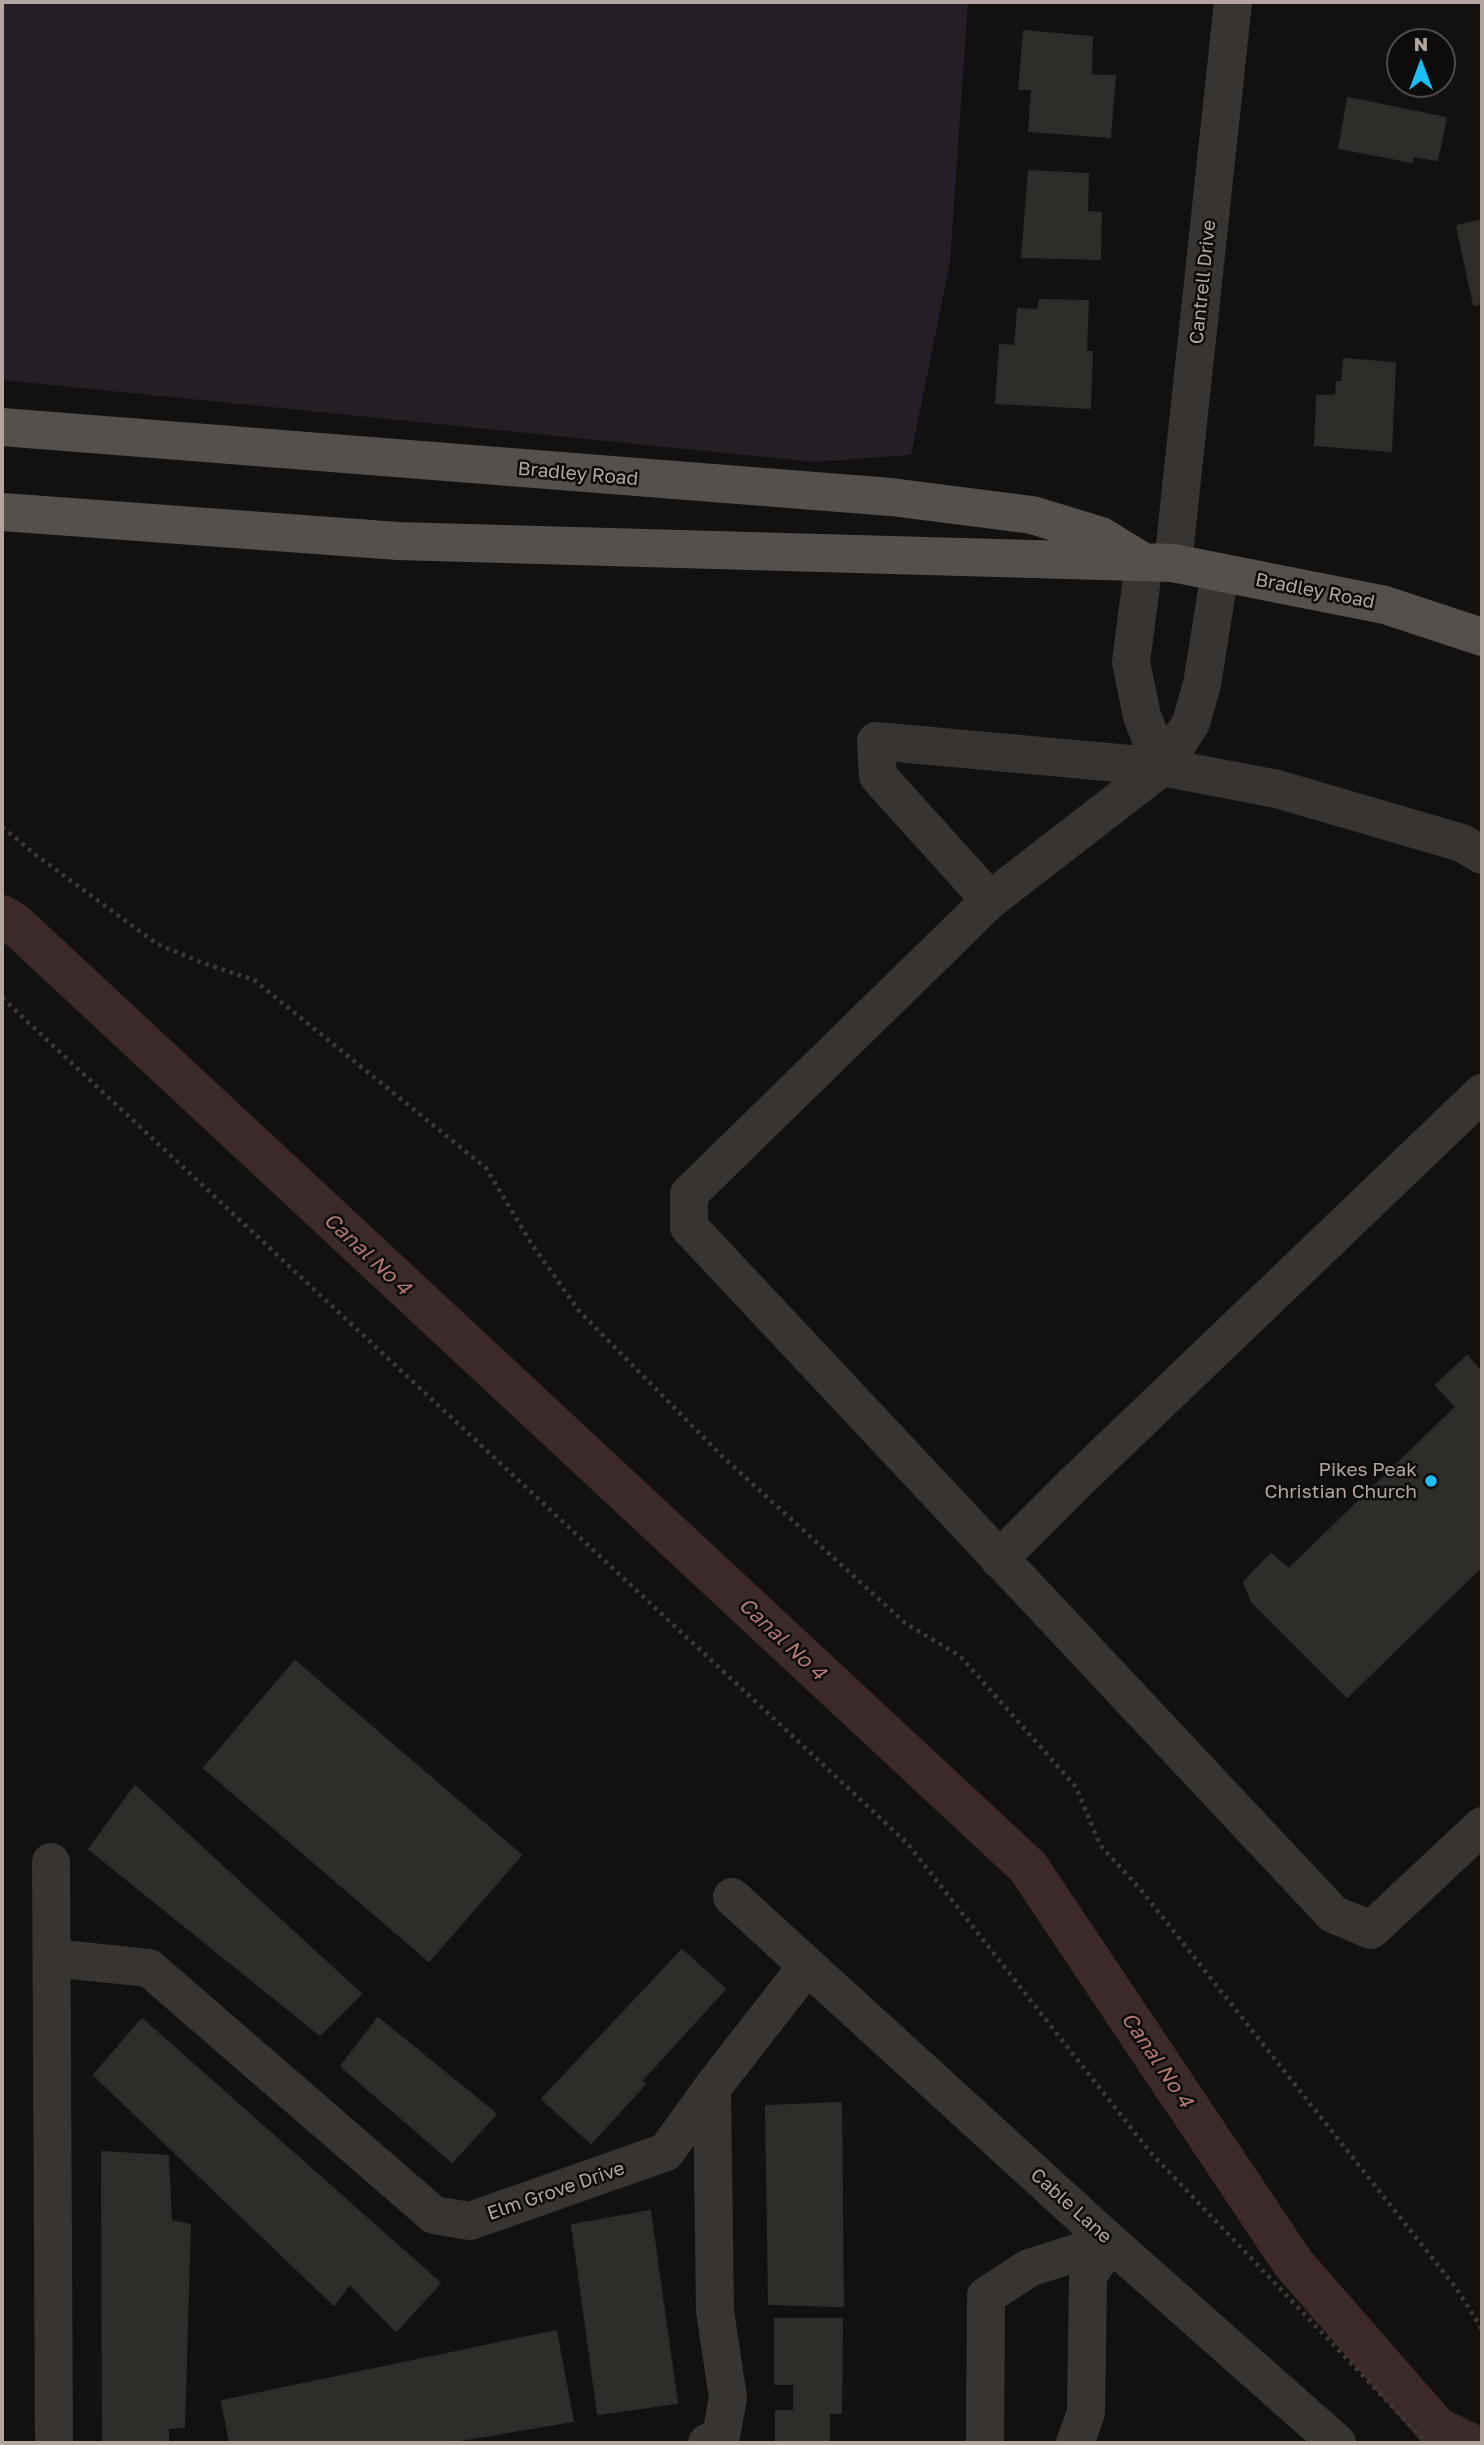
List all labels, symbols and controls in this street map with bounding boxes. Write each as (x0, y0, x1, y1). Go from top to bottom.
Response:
north arrow (1386, 28, 1456, 98)
text: N (1414, 32, 1428, 55)
street label: Cantrell Drive (1185, 219, 1221, 345)
street label: Bradley Road (517, 457, 639, 491)
street label: Bradley Road (1254, 568, 1376, 614)
water label: Canal No 4 (318, 1207, 416, 1301)
place label: Pikes Peak Christian Church (1265, 1459, 1417, 1503)
marker: Pikes Peak Christian Church (1423, 1473, 1439, 1489)
water label: Canal No 4 (733, 1592, 831, 1686)
water label: Canal No 4 (1116, 2008, 1198, 2112)
street label: Elm Grove Drive (484, 2157, 628, 2225)
street label: Cable Lane (1026, 2164, 1116, 2248)

